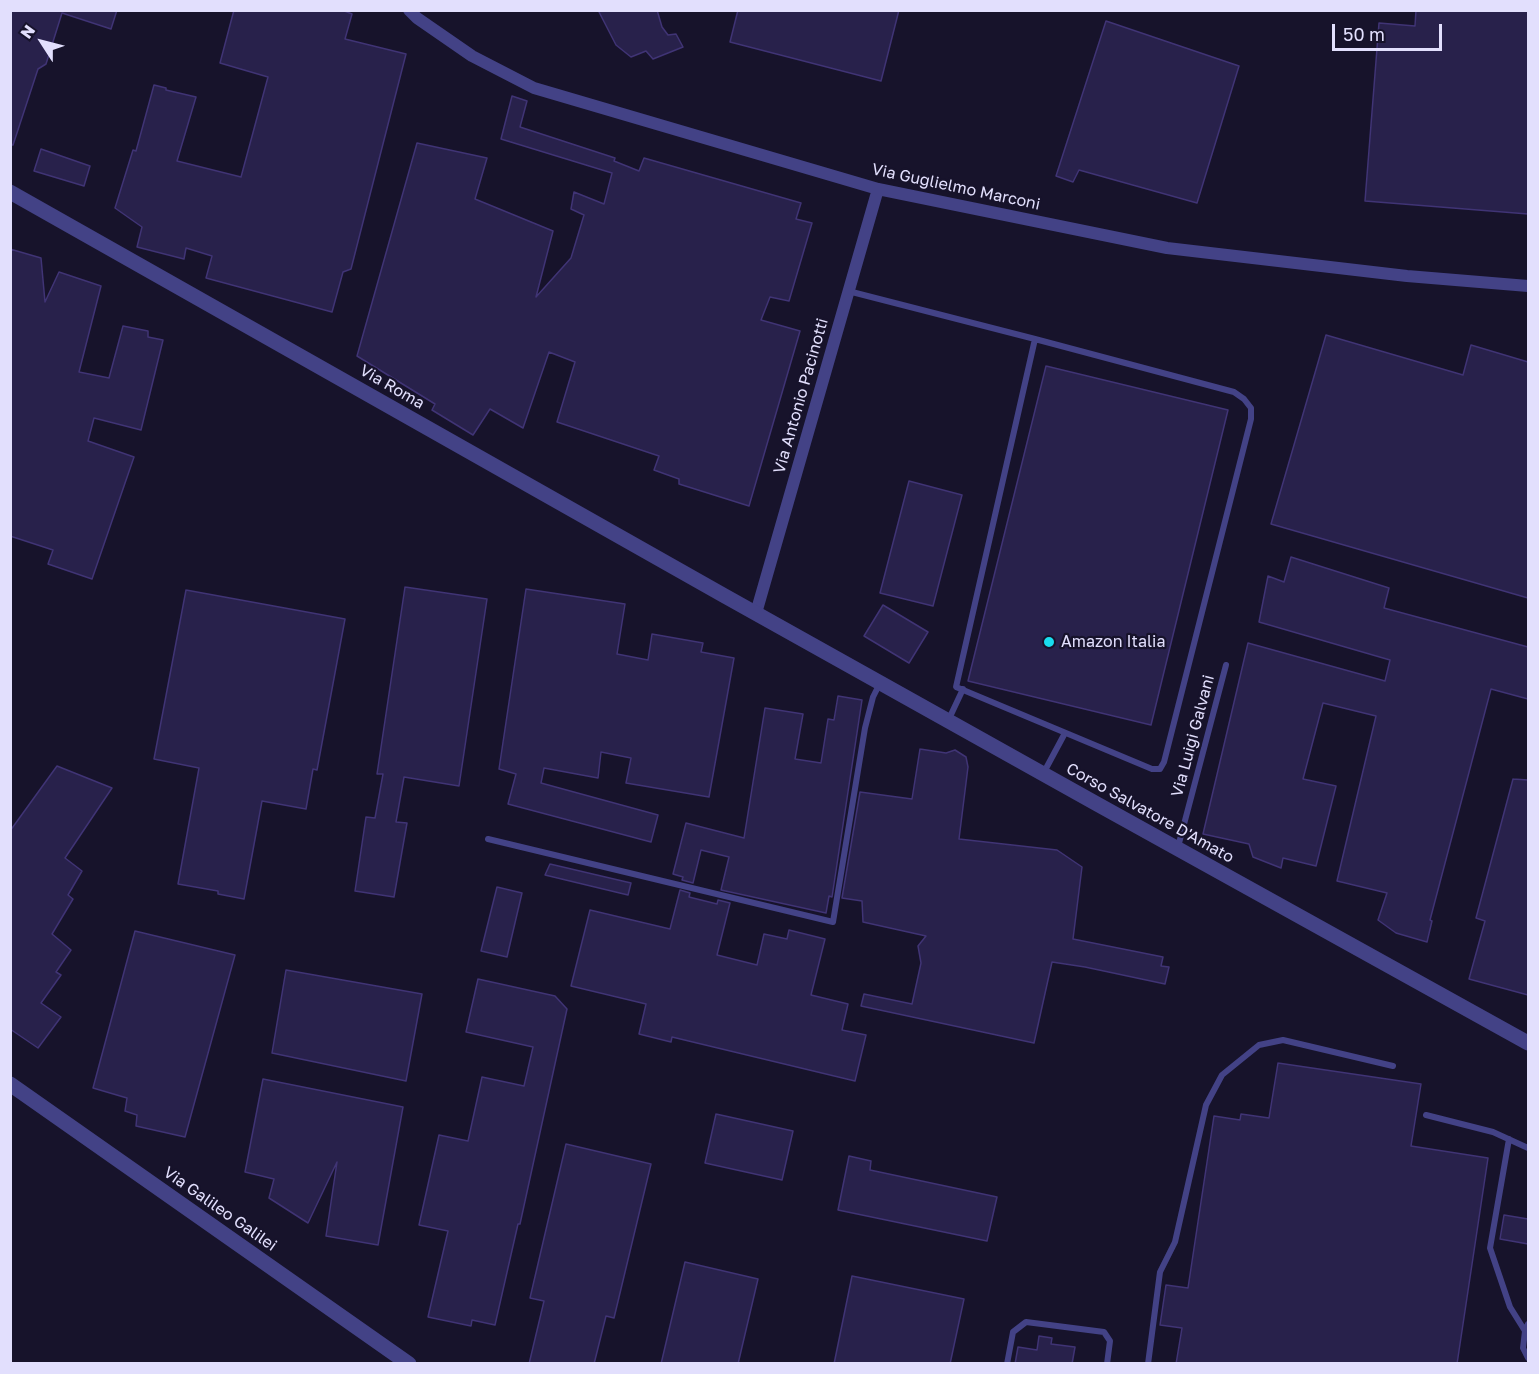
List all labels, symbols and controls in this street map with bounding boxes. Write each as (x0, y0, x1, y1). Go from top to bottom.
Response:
north arrow (12, 12, 72, 72)
scale bar (1335, 12, 1444, 50)
text: N (16, 21, 39, 42)
text: 50 m (1343, 23, 1385, 45)
street label: Via Guglielmo Marconi (870, 160, 1042, 214)
street label: Via Antonio Pacinotti (770, 316, 832, 476)
street label: Via Roma (356, 361, 428, 413)
place label: Amazon Italia (1061, 632, 1165, 652)
marker: Amazon Italia (1042, 635, 1056, 649)
street label: Via Luigi Galvani (1167, 673, 1219, 799)
street label: Corso Salvatore D'Amato (1063, 759, 1237, 867)
street label: Via Galileo Galilei (160, 1163, 280, 1255)

